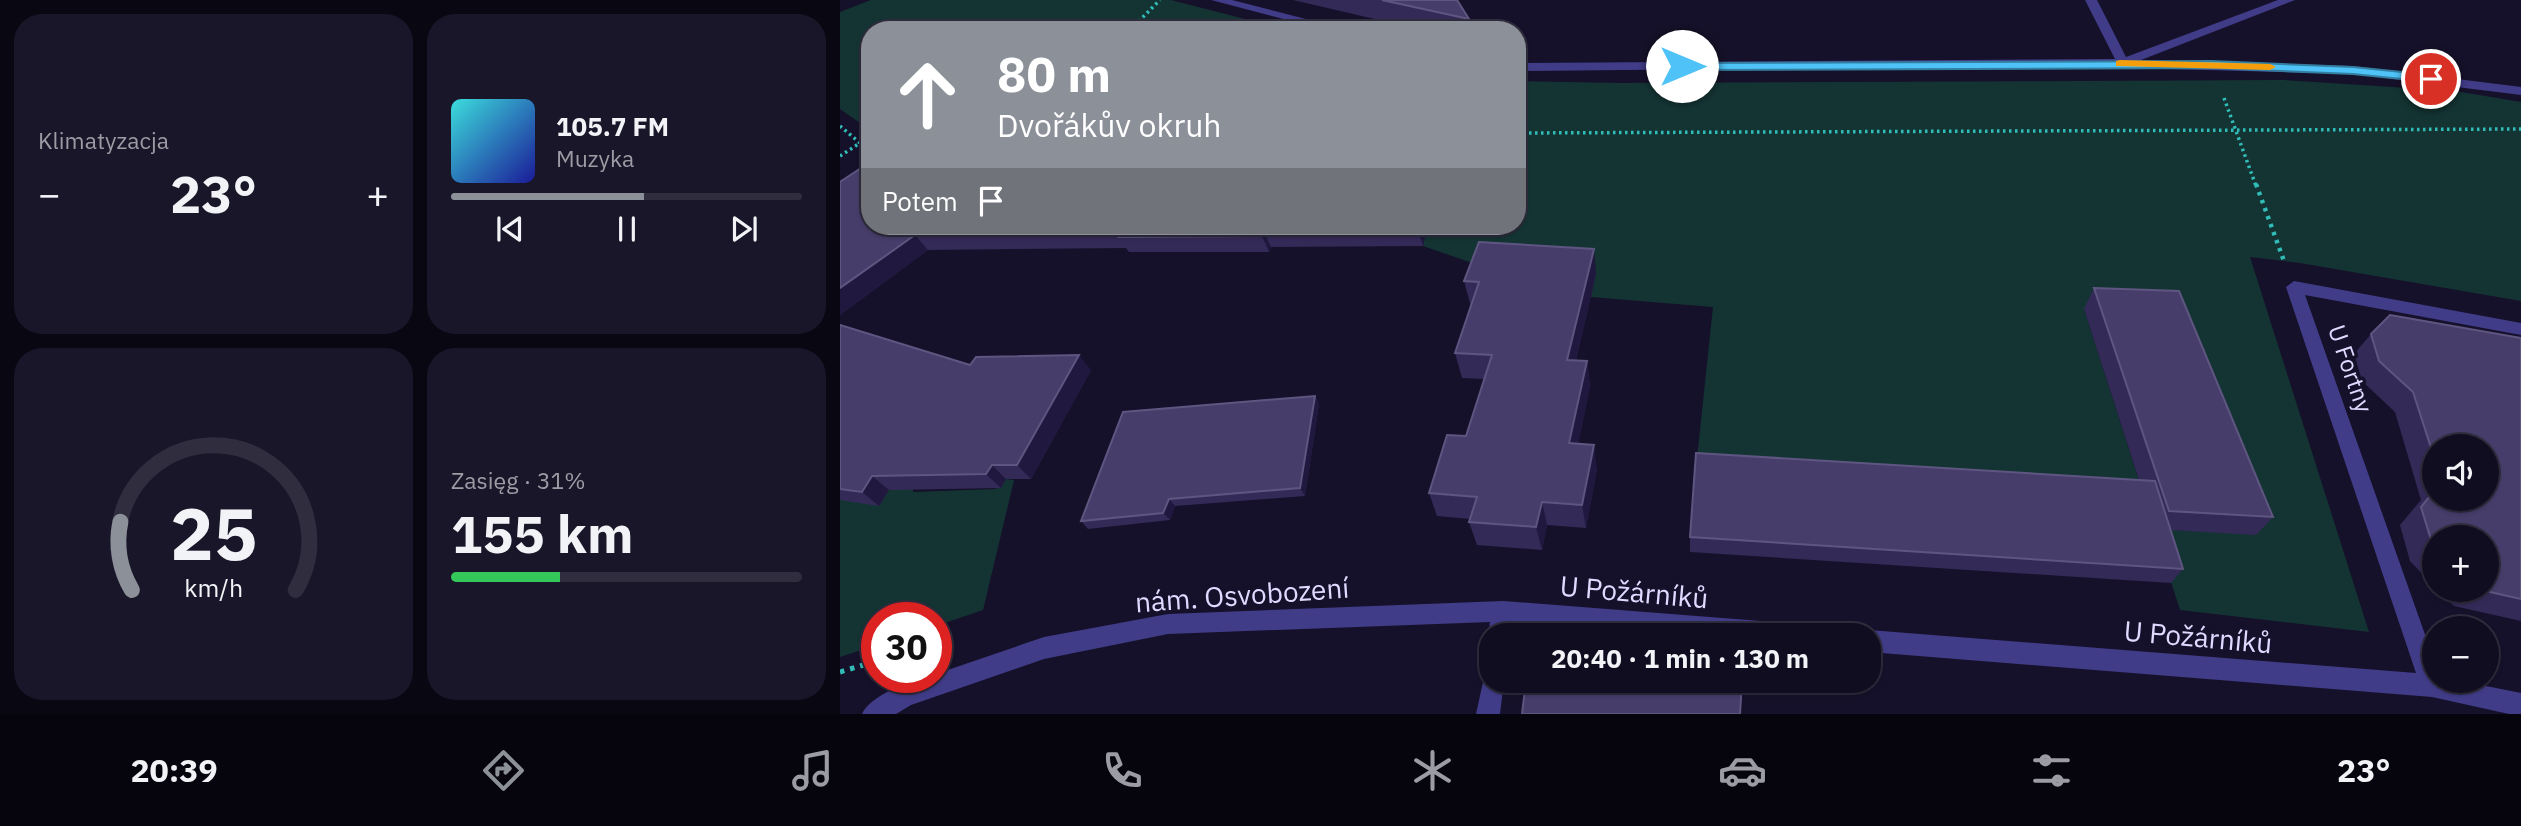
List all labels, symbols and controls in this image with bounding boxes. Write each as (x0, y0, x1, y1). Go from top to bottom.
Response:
position arrow (1645, 29, 1719, 103)
text: 80 m (997, 42, 1111, 105)
icon: ahead (882, 49, 973, 140)
pin (2401, 49, 2461, 109)
icon: arrive (2412, 60, 2450, 98)
text: Dvořákův okruh (997, 104, 1221, 146)
text: 105.7 FM (556, 109, 669, 143)
text: Klimatyzacja (38, 125, 169, 155)
text: Muzyka (556, 143, 634, 173)
text: 23° (170, 160, 257, 227)
text: − (38, 169, 61, 218)
text: + (366, 169, 389, 218)
icon: arrive (972, 182, 1010, 220)
text: Potem (882, 184, 958, 218)
icon: previous (491, 210, 529, 248)
icon: pause (608, 210, 646, 248)
icon: next (725, 210, 763, 248)
street label: U Fortny (2321, 320, 2381, 417)
map controls (2422, 434, 2499, 693)
button: sound (2422, 434, 2499, 511)
text: Zasięg · 31% (451, 465, 586, 495)
text: 25 (170, 485, 257, 580)
text: 155 km (451, 500, 633, 567)
button: + (2422, 525, 2499, 602)
street label: U Požárníků (1558, 567, 1710, 616)
street label: nám. Osvobození (1134, 569, 1350, 620)
text: km/h (184, 571, 243, 604)
speed limit sign: 30 (861, 602, 952, 693)
street label: U Požárníků (2122, 612, 2274, 661)
button: − (2422, 616, 2499, 693)
text: 20:40 · 1 min · 130 m (1551, 641, 1809, 675)
icon: directions (479, 746, 528, 795)
icon: music (788, 746, 837, 795)
icon: phone (1098, 746, 1147, 795)
icon: climate (1408, 746, 1457, 795)
icon: car (1718, 746, 1767, 795)
icon: filters (2027, 746, 2076, 795)
text: 20:39 (130, 749, 218, 791)
text: 23° (2337, 749, 2391, 791)

